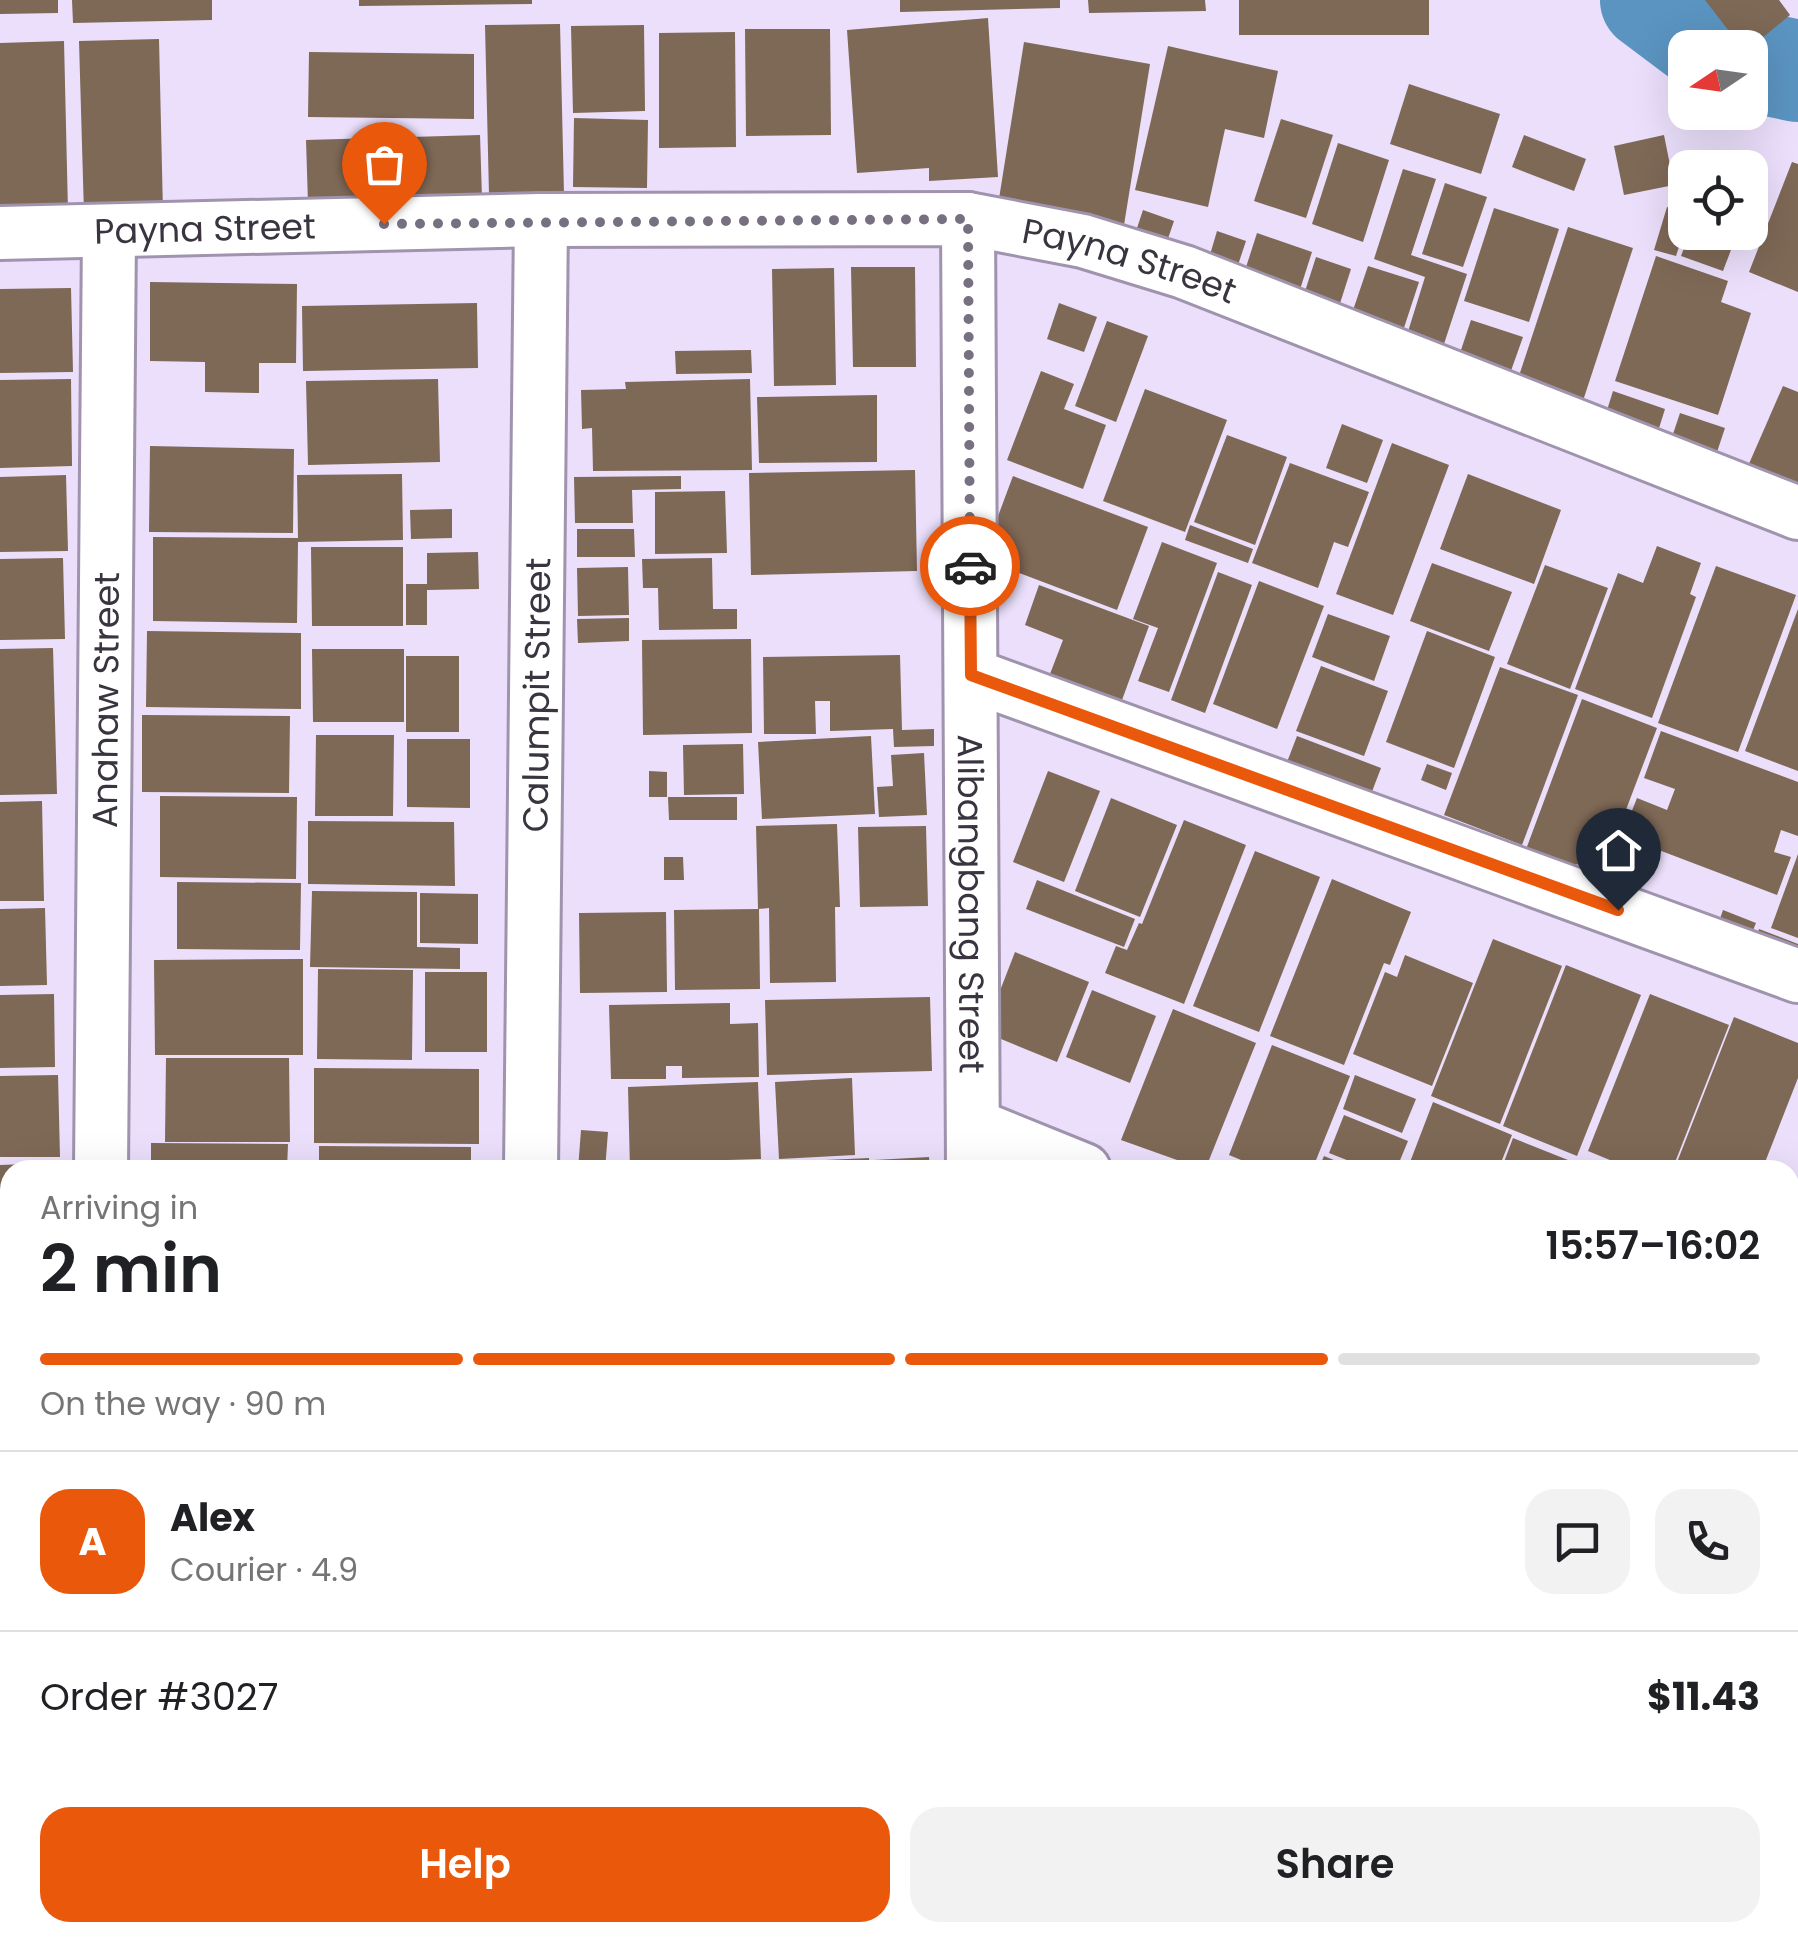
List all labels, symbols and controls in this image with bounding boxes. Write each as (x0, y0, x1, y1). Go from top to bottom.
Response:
north arrow (1668, 30, 1768, 130)
map controls (1668, 30, 1768, 250)
pin (342, 122, 427, 225)
icon: bag (357, 137, 412, 192)
button: locate (1668, 150, 1768, 250)
street label: Payna Street (94, 201, 316, 255)
street label: Payna Street (1018, 205, 1244, 315)
courier (920, 516, 1020, 616)
icon: car (943, 539, 998, 594)
street label: Calumpit Street (510, 557, 562, 833)
street label: Anahaw Street (79, 572, 131, 828)
street label: Alibangbang Street (946, 734, 997, 1074)
pin (1576, 808, 1661, 911)
icon: home (1591, 823, 1646, 878)
text: Arriving in (40, 1185, 198, 1230)
text: 15:57–16:02 (1545, 1219, 1760, 1272)
text: 2 min (40, 1224, 222, 1315)
text: On the way · 90 m (40, 1381, 326, 1426)
button: chat (1525, 1489, 1630, 1594)
button: phone (1655, 1489, 1760, 1594)
text: Alex (170, 1491, 255, 1544)
text: A (78, 1515, 107, 1568)
text: Courier · 4.9 (170, 1547, 358, 1592)
text: Order #3027 (40, 1670, 278, 1723)
text: $11.43 (1647, 1670, 1760, 1723)
button: Help (40, 1807, 890, 1922)
button: Share (910, 1807, 1760, 1922)

